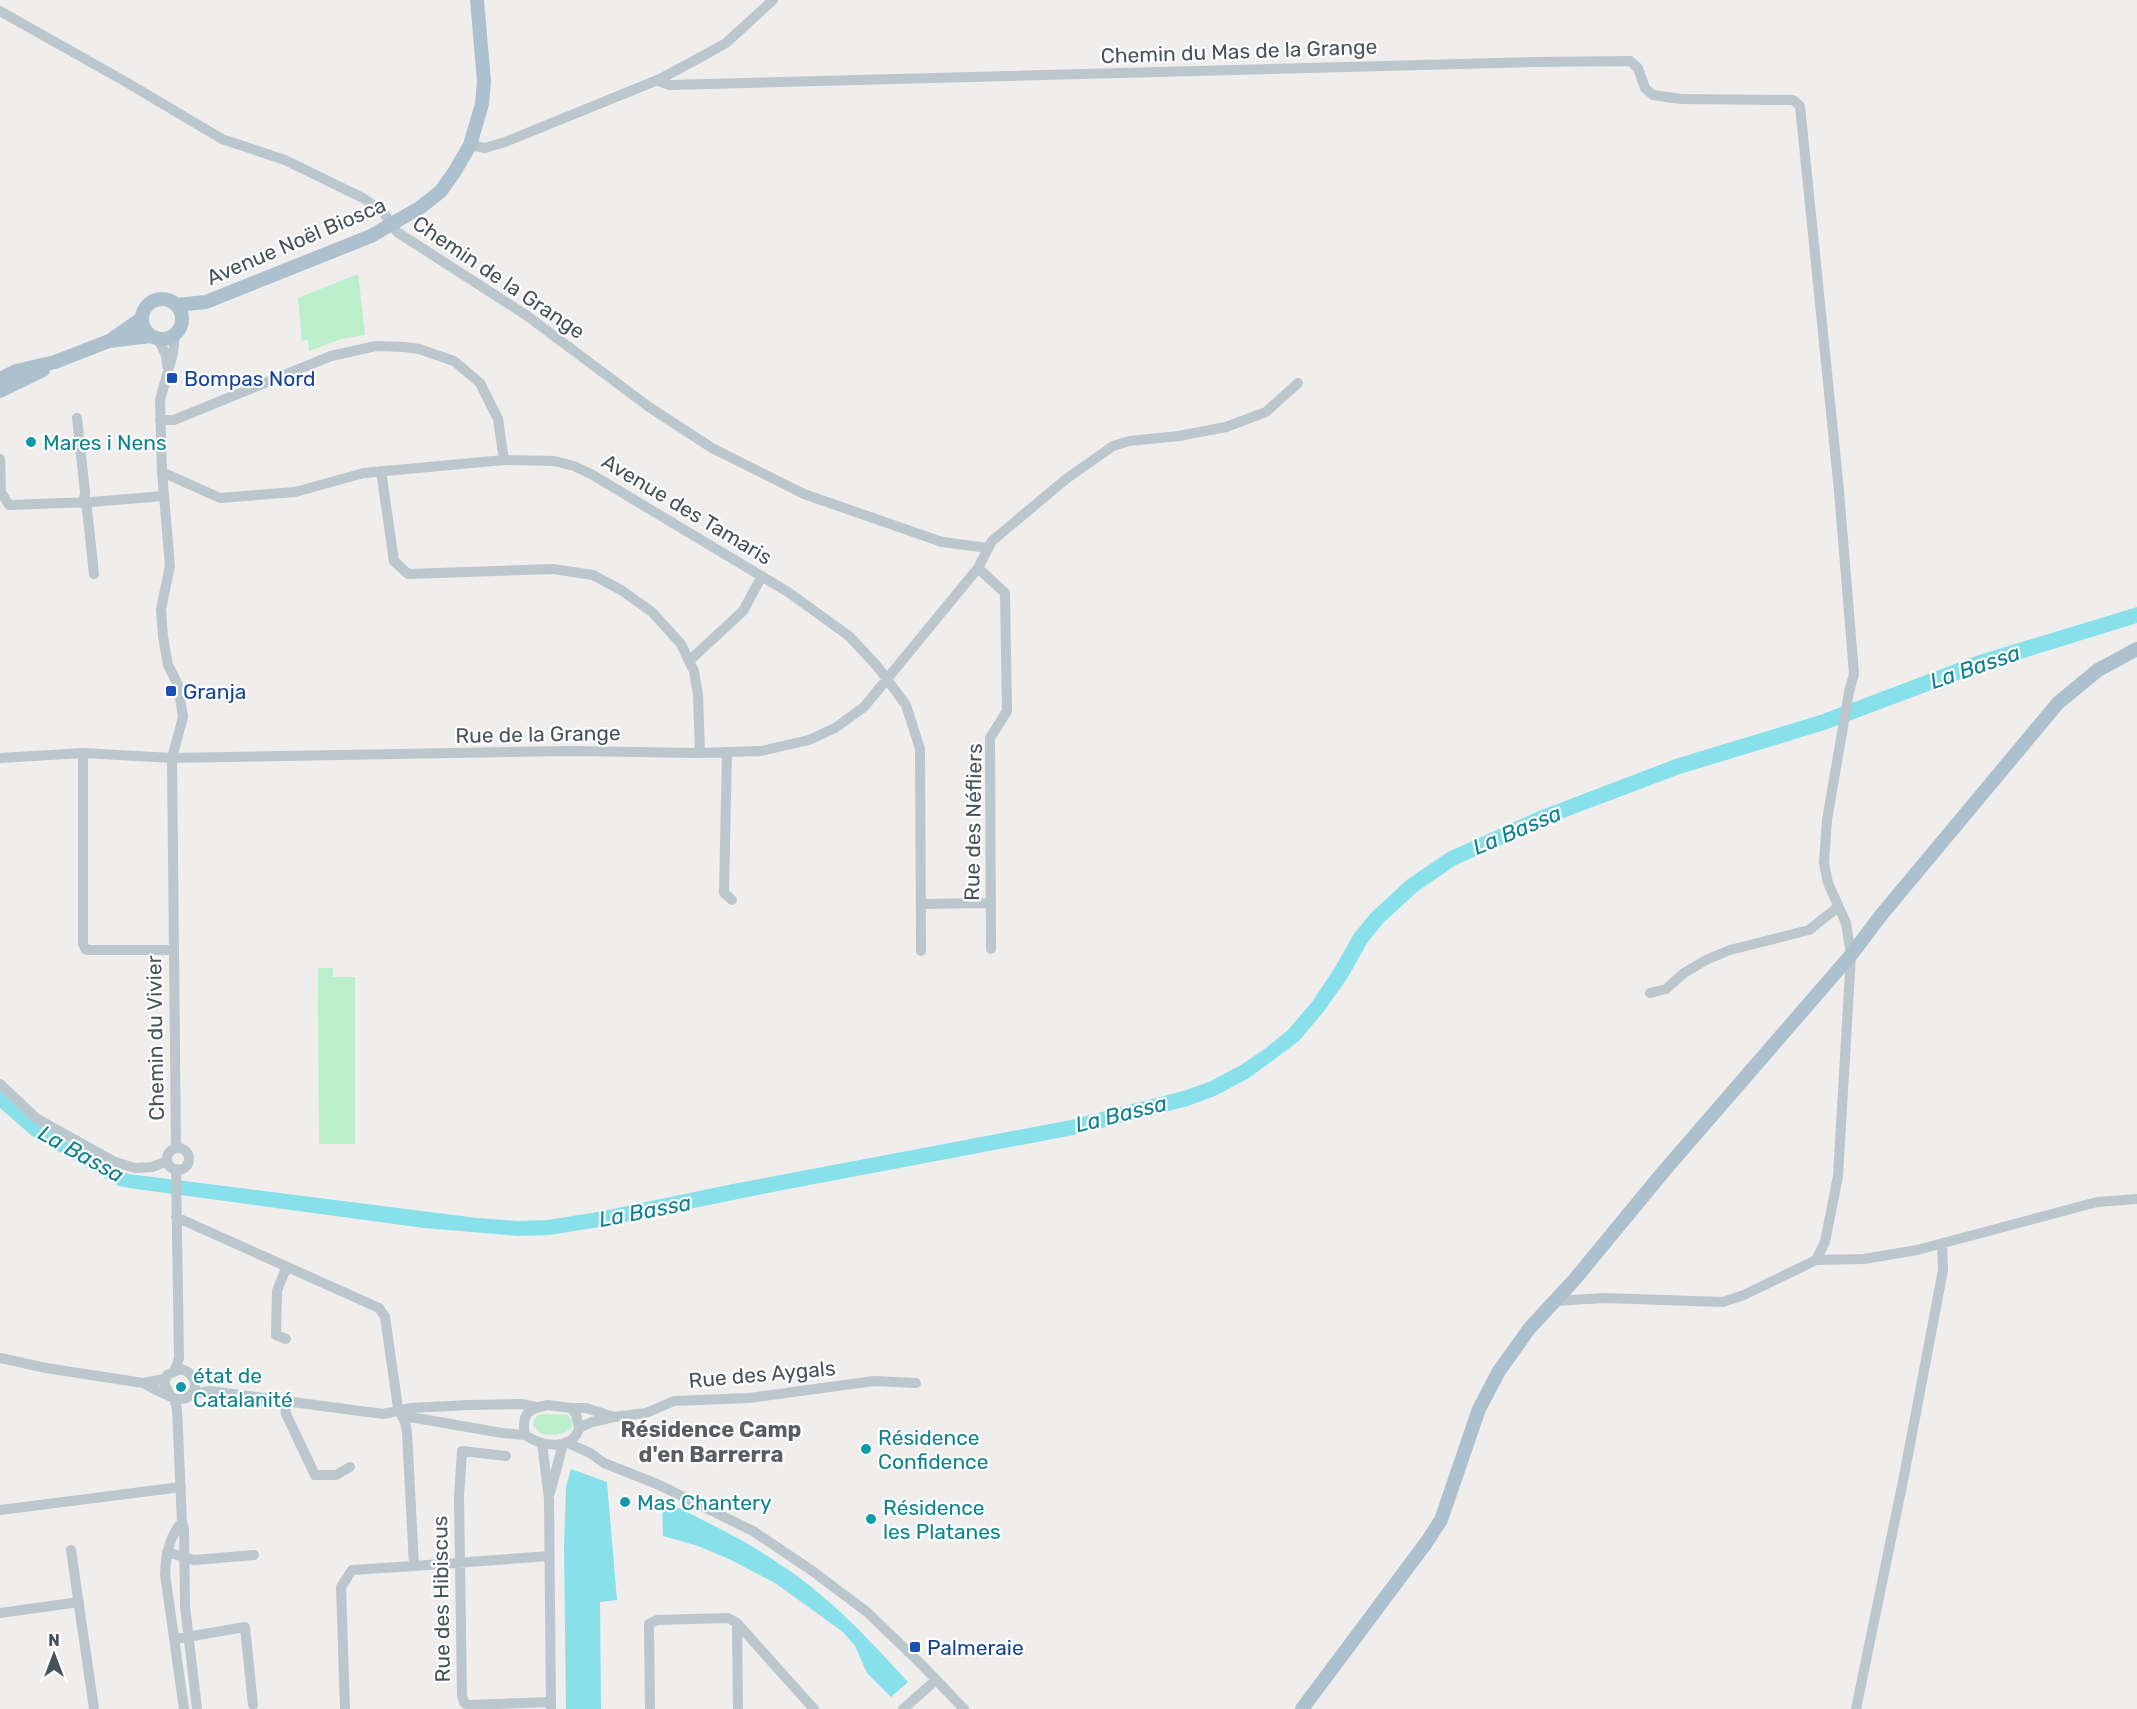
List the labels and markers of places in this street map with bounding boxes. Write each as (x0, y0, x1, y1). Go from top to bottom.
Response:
place label: Bompas Nord (184, 366, 316, 391)
marker: Bompas Nord (165, 371, 179, 385)
place label: Mares i Nens (43, 430, 167, 455)
marker: Mares i Nens (24, 435, 38, 449)
place label: Granja (183, 679, 246, 704)
marker: Granja (164, 684, 178, 698)
place label: état de Catalanité (193, 1363, 293, 1412)
marker: état de Catalanité (174, 1380, 188, 1394)
place label: Résidence Confidence (878, 1425, 988, 1474)
marker: Résidence Confidence (859, 1442, 873, 1456)
place label: Mas Chantery (637, 1490, 772, 1515)
marker: Mas Chantery (618, 1495, 632, 1509)
place label: Résidence les Platanes (883, 1495, 1001, 1544)
marker: Résidence les Platanes (864, 1512, 878, 1526)
place label: Palmeraie (927, 1635, 1024, 1660)
marker: Palmeraie (908, 1640, 922, 1654)

